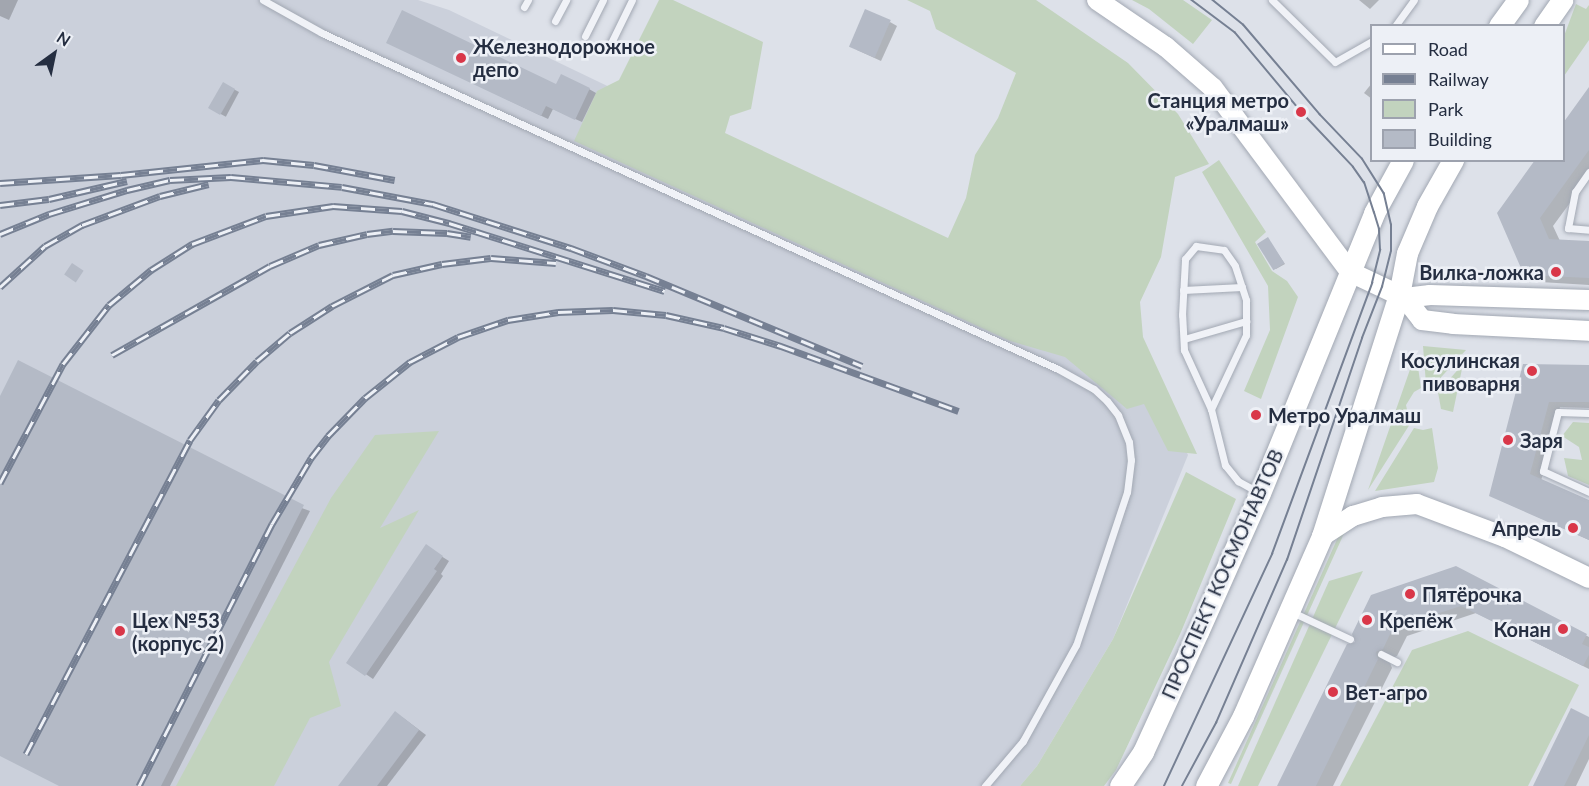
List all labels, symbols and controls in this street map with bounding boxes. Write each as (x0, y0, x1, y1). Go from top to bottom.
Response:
north arrow (24, 24, 84, 84)
legend (1370, 24, 1565, 162)
text: N (54, 27, 74, 50)
place label: Железнодорожное депо (473, 34, 655, 81)
text: Road (1428, 38, 1468, 60)
marker: Железнодорожное депо (454, 51, 468, 65)
text: Railway (1428, 68, 1489, 90)
place label: Станция метро «Уралмаш» (1147, 88, 1289, 135)
text: Park (1428, 98, 1463, 120)
marker: Станция метро «Уралмаш» (1294, 105, 1308, 119)
text: Building (1428, 128, 1492, 150)
place label: Вилка-ложка (1419, 260, 1544, 284)
marker: Вилка-ложка (1549, 265, 1563, 279)
place label: Косулинская пивоварня (1400, 348, 1520, 395)
marker: Косулинская пивоварня (1525, 364, 1539, 378)
place label: Метро Уралмаш (1268, 403, 1421, 427)
marker: Метро Уралмаш (1249, 408, 1263, 422)
place label: Заря (1520, 428, 1563, 452)
marker: Заря (1501, 433, 1515, 447)
street label: ПРОСПЕКТ КОСМОНАВТОВ (1156, 445, 1288, 703)
place label: Апрель (1492, 516, 1561, 540)
marker: Апрель (1566, 521, 1580, 535)
place label: Пятёрочка (1422, 582, 1522, 606)
marker: Пятёрочка (1403, 587, 1417, 601)
place label: Цех №53 (корпус 2) (132, 608, 224, 655)
place label: Крепёж (1379, 608, 1453, 632)
marker: Крепёж (1360, 613, 1374, 627)
place label: Конан (1493, 617, 1551, 641)
marker: Конан (1556, 622, 1570, 636)
marker: Цех №53 (корпус 2) (113, 624, 127, 638)
place label: Вет-агро (1345, 680, 1428, 704)
marker: Вет-агро (1326, 685, 1340, 699)

